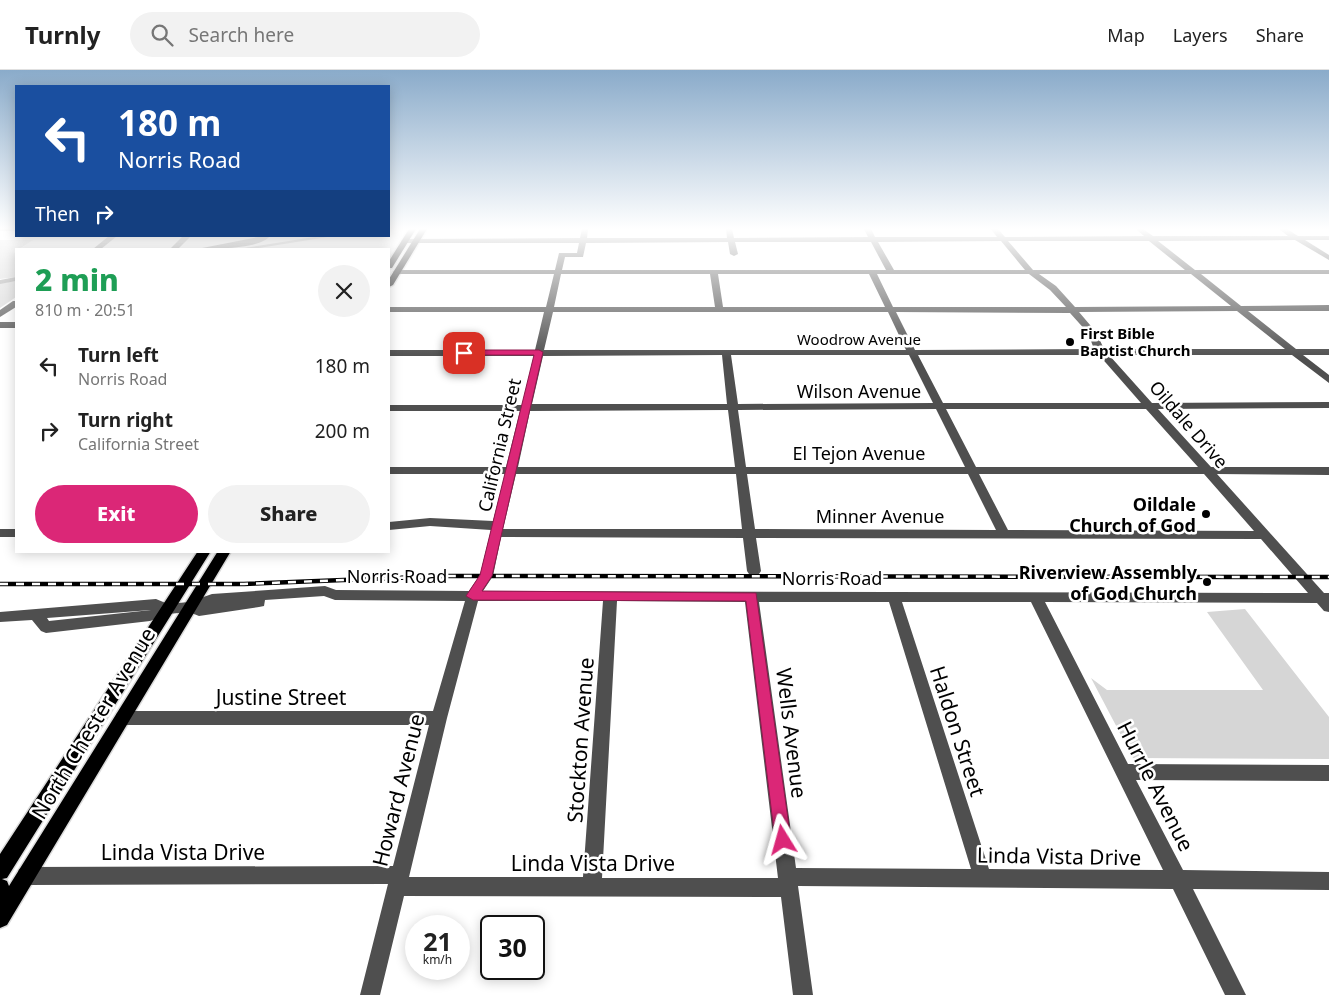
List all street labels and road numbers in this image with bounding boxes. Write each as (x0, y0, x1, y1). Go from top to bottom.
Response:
street label: Woodrow Avenue (797, 329, 921, 349)
street label: Oildale Drive (1144, 375, 1234, 473)
street label: California Street (472, 376, 526, 514)
street label: Wilson Avenue (797, 379, 921, 403)
street label: El Tejon Avenue (793, 441, 925, 465)
street label: Minner Avenue (816, 504, 944, 528)
street label: Norris Road (347, 564, 447, 588)
street label: Norris Road (782, 566, 882, 590)
street label: North Chester Avenue (25, 622, 161, 824)
street label: Stockton Avenue (560, 656, 600, 824)
street label: Haldon Street (924, 662, 992, 800)
street label: Wells Avenue (770, 666, 814, 800)
street label: Justine Street (214, 683, 347, 711)
street label: Howard Avenue (365, 711, 431, 869)
street label: Hurrle Avenue (1111, 716, 1201, 856)
street label: Linda Vista Drive (101, 838, 265, 866)
street label: Linda Vista Drive (977, 841, 1141, 871)
street label: Linda Vista Drive (511, 849, 675, 877)

